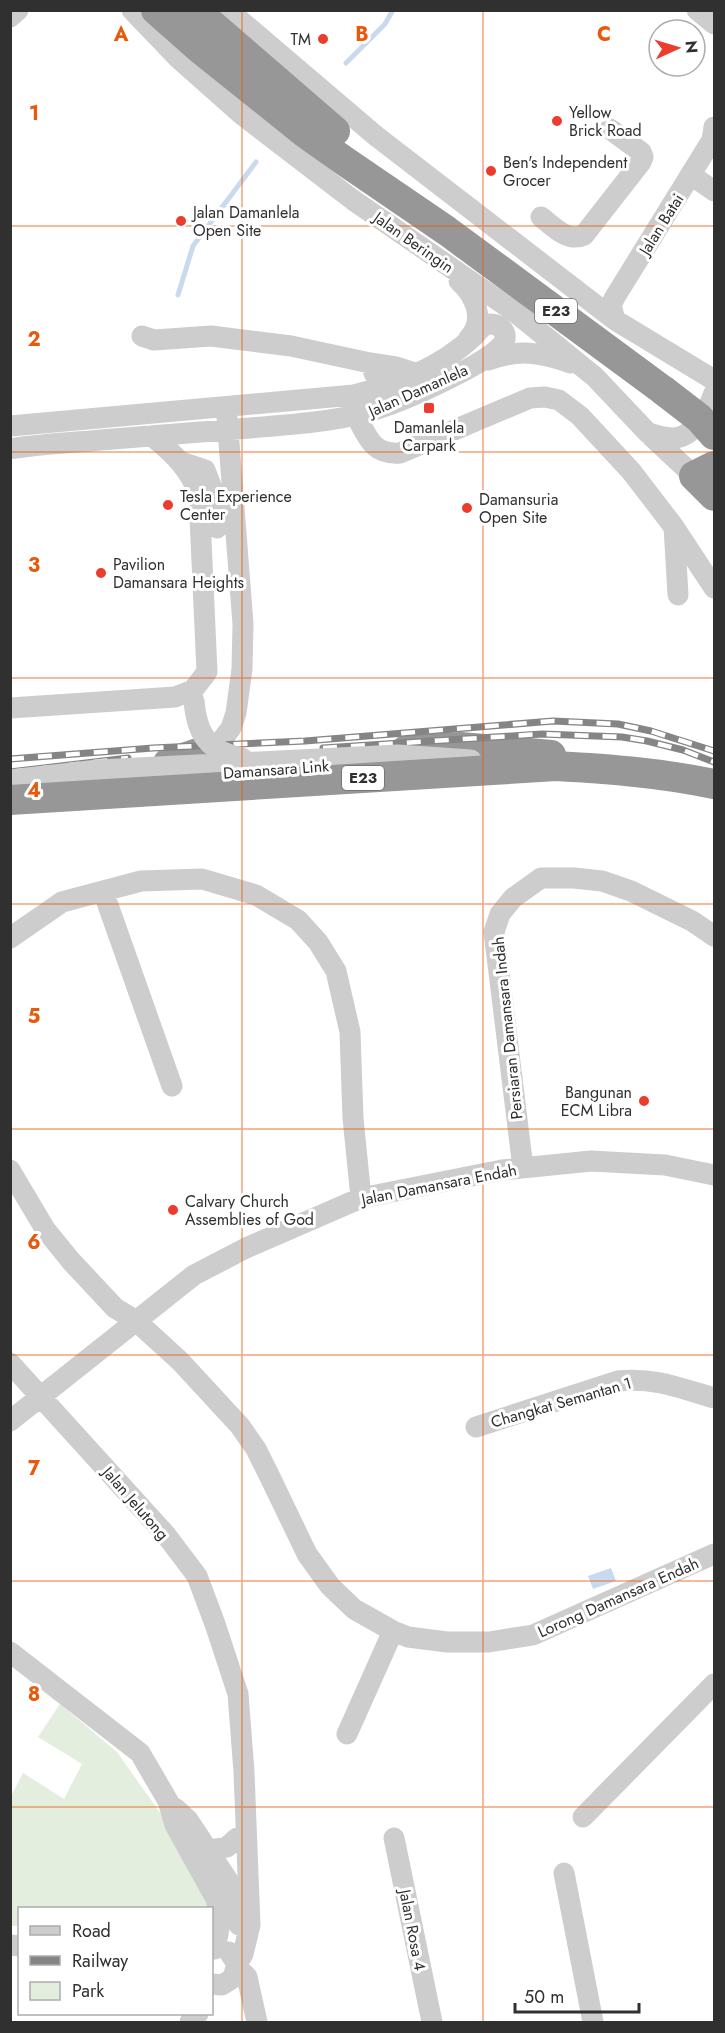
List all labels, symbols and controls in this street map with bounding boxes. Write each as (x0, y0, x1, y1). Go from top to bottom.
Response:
north arrow (647, 18, 707, 78)
text: A (113, 20, 129, 49)
text: B (355, 20, 369, 49)
text: C (597, 20, 611, 49)
place label: TM (291, 28, 311, 51)
marker: TM (316, 32, 330, 46)
text: N (680, 40, 703, 54)
text: 1 (29, 99, 39, 128)
place label: Yellow Brick Road (569, 101, 642, 142)
marker: Yellow Brick Road (550, 114, 564, 128)
place label: Ben's Independent Grocer (503, 151, 627, 192)
marker: Ben's Independent Grocer (484, 164, 498, 178)
street label: Jalan Batai (632, 189, 689, 261)
place label: Jalan Damanlela Open Site (191, 201, 300, 242)
street label: Jalan Beringin (367, 205, 458, 279)
marker: Jalan Damanlela Open Site (174, 214, 188, 228)
road number: E23 (535, 299, 577, 323)
text: 2 (27, 325, 41, 354)
street label: Jalan Damanlela (363, 358, 472, 423)
marker: Damanlela Carpark (422, 401, 436, 415)
place label: Damanlela Carpark (394, 416, 464, 457)
place label: Tesla Experience Center (180, 485, 292, 526)
place label: Damansuria Open Site (479, 488, 558, 529)
marker: Tesla Experience Center (161, 498, 175, 512)
marker: Damansuria Open Site (460, 501, 474, 515)
text: 3 (28, 551, 40, 580)
place label: Pavilion Damansara Heights (113, 553, 244, 594)
marker: Pavilion Damansara Heights (94, 566, 108, 580)
street label: Damansara Link (222, 754, 331, 785)
road number: E23 (342, 766, 384, 790)
text: 4 (27, 776, 41, 805)
street label: Persiaran Damansara Indah (486, 935, 529, 1120)
text: 5 (28, 1002, 41, 1031)
place label: Bangunan ECM Libra (561, 1081, 632, 1122)
marker: Bangunan ECM Libra (637, 1094, 651, 1108)
street label: Jalan Damansara Endah (357, 1158, 519, 1211)
place label: Calvary Church Assemblies of God (185, 1190, 314, 1231)
marker: Calvary Church Assemblies of God (166, 1203, 180, 1217)
text: 6 (27, 1228, 41, 1257)
street label: Changkat Semantan 1 (488, 1371, 634, 1434)
text: 7 (28, 1454, 41, 1483)
street label: Jalan Jelutong (96, 1460, 174, 1545)
street label: Lorong Damansara Endah (534, 1552, 702, 1643)
text: 8 (28, 1680, 40, 1709)
street label: Jalan Rosa 4 (393, 1886, 432, 1973)
legend (18, 1907, 213, 2015)
text: Road (72, 1918, 111, 1944)
text: Railway (72, 1948, 128, 1974)
scale bar (515, 1976, 640, 2014)
text: Park (72, 1978, 104, 2004)
text: 50 m (524, 1984, 564, 2010)

